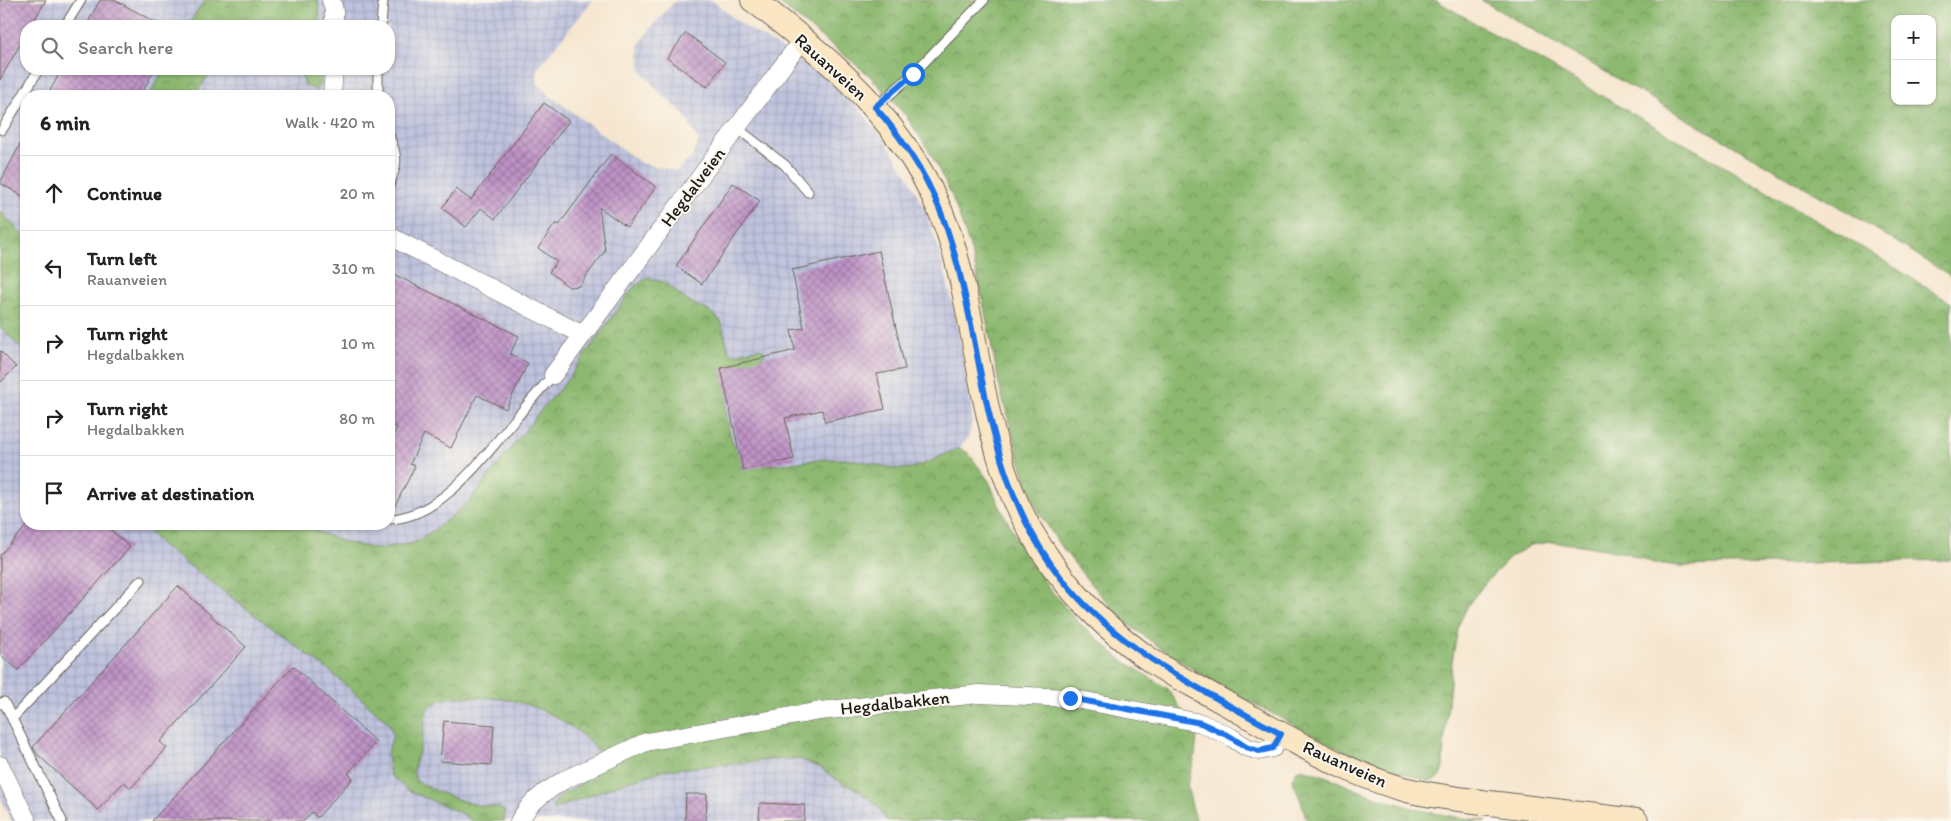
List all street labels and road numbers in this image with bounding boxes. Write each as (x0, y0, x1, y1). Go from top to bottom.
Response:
street label: Rauanveien (790, 29, 872, 105)
street label: Hegdalveien (656, 143, 730, 231)
street label: Hegdalbakken (839, 686, 951, 720)
street label: Rauanveien (1299, 736, 1391, 792)

